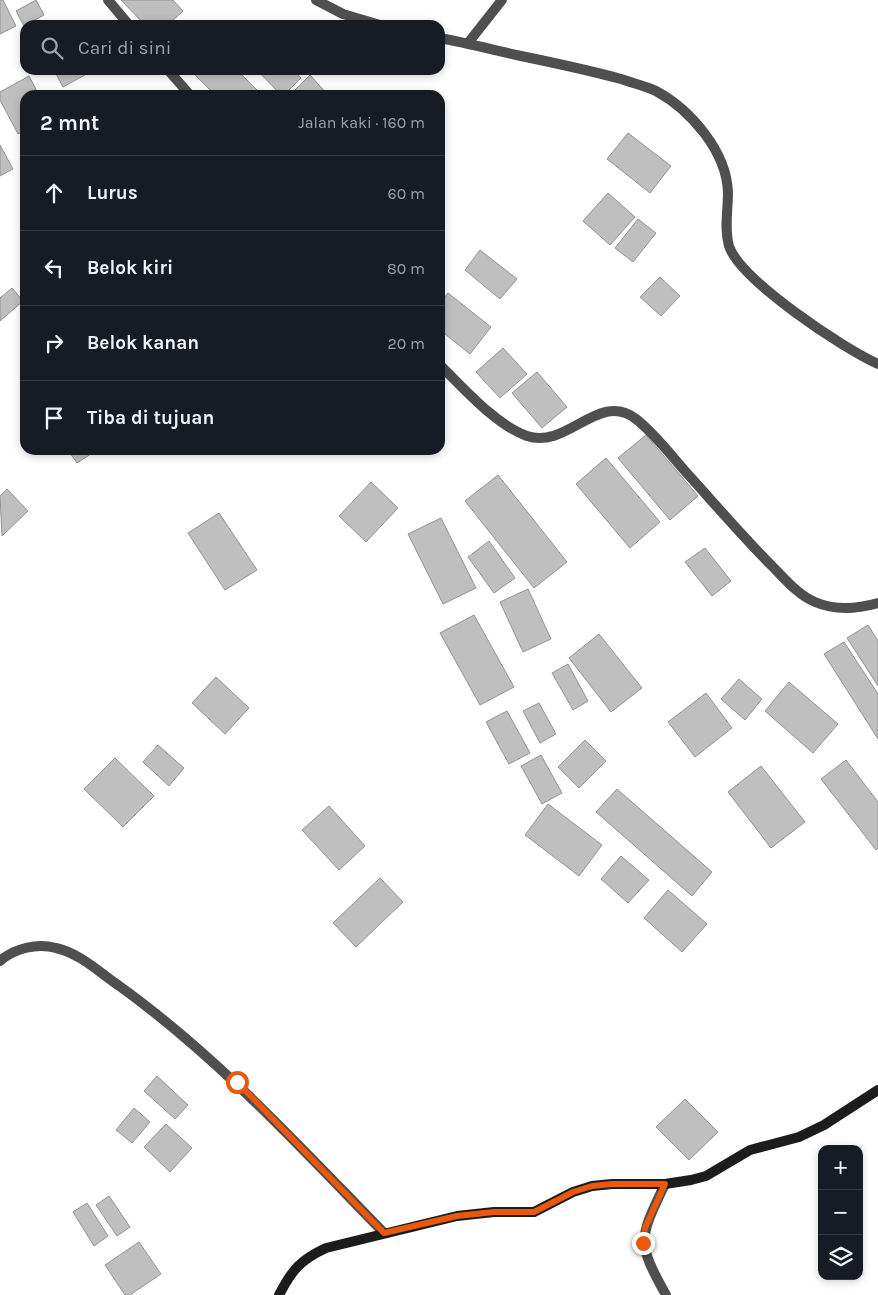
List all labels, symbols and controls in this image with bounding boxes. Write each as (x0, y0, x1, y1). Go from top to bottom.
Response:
search box (20, 20, 445, 75)
icon: search (38, 34, 66, 62)
text: Cari di sini (78, 37, 171, 59)
text: 2 mnt (40, 111, 99, 135)
text: Jalan kaki · 160 m (298, 113, 425, 132)
icon: ahead (40, 179, 68, 207)
text: Lurus (87, 182, 138, 204)
text: 60 m (388, 184, 425, 203)
icon: left (40, 254, 68, 282)
text: Belok kiri (87, 257, 173, 279)
text: 80 m (387, 259, 425, 278)
icon: right (40, 329, 68, 357)
text: Belok kanan (87, 332, 199, 354)
text: 20 m (387, 334, 425, 353)
icon: arrive (40, 404, 68, 432)
text: Tiba di tujuan (87, 407, 214, 429)
route start (226, 1071, 249, 1094)
map controls (818, 1145, 863, 1280)
button: + (818, 1145, 863, 1190)
button: − (818, 1190, 863, 1235)
route end (632, 1232, 655, 1255)
button: layers (818, 1235, 863, 1280)

